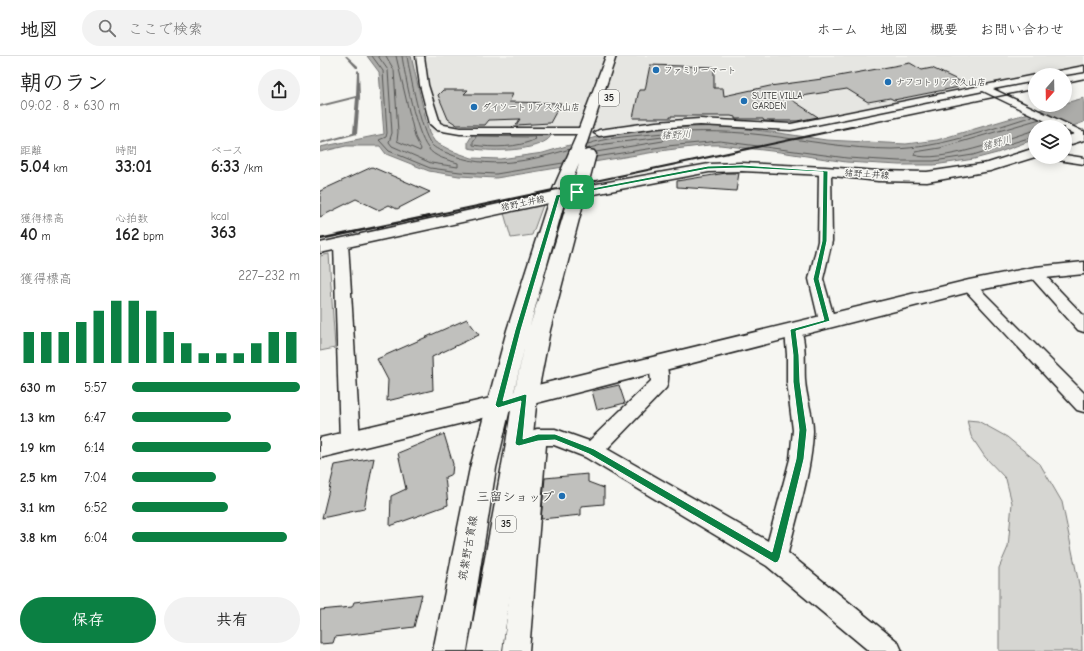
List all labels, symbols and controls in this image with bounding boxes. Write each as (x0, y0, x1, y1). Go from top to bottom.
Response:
search box (82, 10, 362, 46)
icon: search (96, 17, 118, 39)
text: 地図 (20, 19, 58, 41)
text: ここで検索 (128, 20, 203, 38)
text: ホーム (817, 21, 858, 38)
text: 地図 (880, 21, 908, 38)
text: 概要 (930, 21, 958, 38)
text: お問い合わせ (980, 21, 1064, 38)
marker: ファミリーマート (651, 65, 661, 75)
place label: ファミリーマート (664, 65, 736, 75)
north arrow (1028, 68, 1072, 112)
map controls (1028, 68, 1072, 164)
button: share (258, 69, 300, 111)
text: 朝のラン (20, 70, 108, 96)
marker: ナフコトリアス久山店 (883, 77, 893, 87)
place label: ナフコトリアス久山店 (896, 77, 986, 87)
road number: 35 (599, 90, 619, 106)
place label: SUITE VILLA GARDEN (752, 91, 802, 111)
marker: SUITE VILLA GARDEN (739, 96, 749, 106)
text: 09:02 · 8 × 630 m (20, 98, 120, 113)
marker: ダイソートリアス久山店 (469, 102, 479, 112)
place label: ダイソートリアス久山店 (482, 102, 580, 112)
button: layers (1028, 120, 1072, 164)
water label: 猪野川 (661, 128, 691, 142)
water label: 猪野川 (981, 133, 1013, 153)
text: 距離 (20, 144, 42, 157)
text: 時間 (115, 144, 137, 157)
text: ペース (211, 144, 243, 157)
text: 5.04 (20, 157, 50, 176)
text: 33:01 (115, 157, 152, 176)
text: 6:33 (211, 157, 240, 176)
text: km (50, 162, 68, 175)
text: /km (240, 162, 263, 175)
street label: 猪野土井線 (844, 167, 890, 181)
pin (560, 175, 594, 209)
icon: arrive (566, 181, 588, 203)
street label: 猪野土井線 (500, 193, 546, 213)
text: kcal (211, 210, 229, 223)
text: 獲得標高 (20, 212, 64, 225)
text: 心拍数 (115, 212, 148, 225)
text: 363 (211, 223, 236, 242)
text: 40 (20, 225, 38, 244)
text: 162 (115, 225, 139, 244)
text: m (38, 230, 50, 243)
text: bpm (139, 230, 164, 243)
text: 227–232 m (238, 268, 300, 283)
text: 獲得標高 (20, 271, 72, 286)
text: 630 m (20, 380, 56, 395)
text: 5:57 (84, 380, 107, 395)
text: 1.3 km (20, 410, 55, 425)
text: 6:47 (84, 410, 106, 425)
text: 1.9 km (20, 440, 56, 455)
text: 6:14 (84, 440, 105, 455)
text: 2.5 km (20, 470, 57, 485)
text: 7:04 (84, 470, 107, 485)
place label: 三留ショップ (477, 489, 554, 504)
marker: 三留ショップ (557, 491, 567, 501)
text: 3.1 km (20, 500, 55, 515)
text: 6:52 (84, 500, 107, 515)
street label: 筑紫野古賀線 (456, 514, 480, 582)
road number: 35 (496, 516, 516, 532)
text: 3.8 km (20, 530, 57, 545)
text: 6:04 (84, 530, 108, 545)
button: 保存 (20, 597, 156, 643)
button: 共有 (164, 597, 300, 643)

